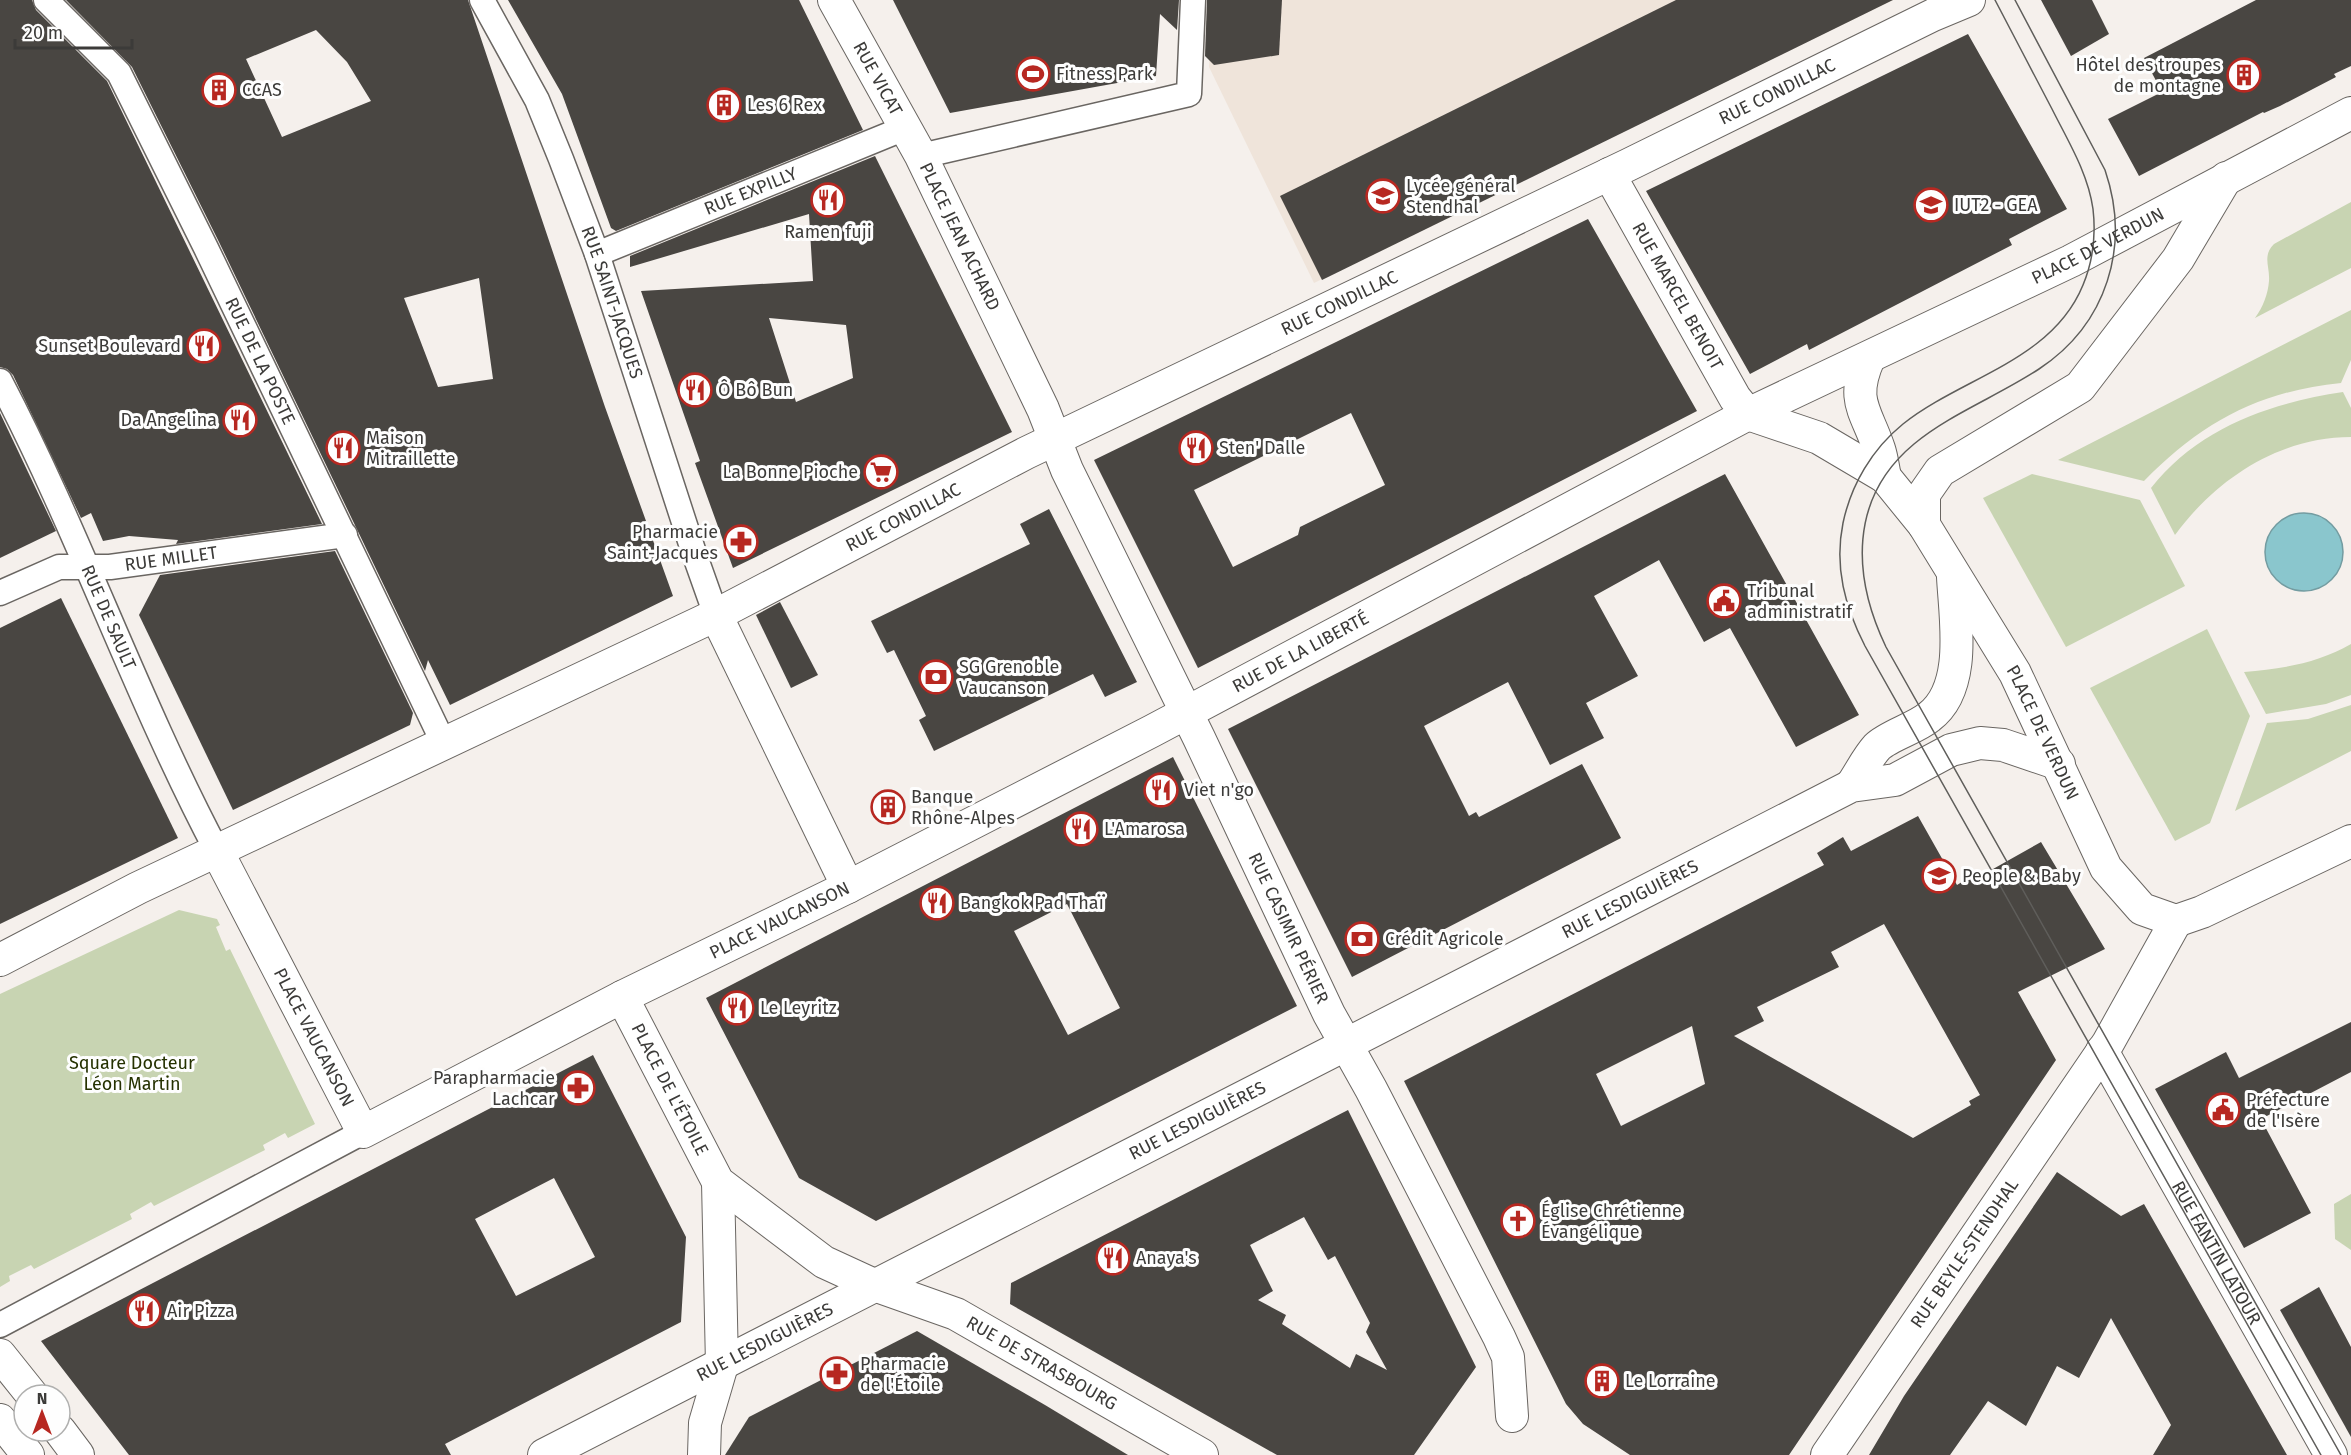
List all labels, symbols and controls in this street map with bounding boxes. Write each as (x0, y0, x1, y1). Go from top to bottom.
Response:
scale bar (15, 12, 132, 50)
text: 20 m (24, 22, 63, 44)
street label: RUE VICAT (848, 38, 908, 120)
street label: RUE CONDILLAC (1715, 54, 1839, 130)
place label: Hôtel des troupes de montagne (2076, 54, 2221, 97)
sports icon: Fitness Park (1015, 56, 1051, 92)
building icon: Hôtel des troupes de montagne (2226, 57, 2262, 93)
place label: Fitness Park (1056, 63, 1154, 85)
building icon: CCAS (201, 72, 237, 108)
place label: CCAS (242, 79, 282, 101)
building icon: Les 6 Rex (706, 87, 742, 123)
place label: Les 6 Rex (747, 94, 822, 116)
street label: PLACE JEAN ACHARD (915, 159, 1005, 314)
street label: RUE EXPILLY (701, 162, 800, 220)
place label: Lycée général Stendhal (1406, 175, 1516, 218)
school or university icon: Lycée général Stendhal (1365, 178, 1401, 214)
restaurant icon: Ramen fuji (810, 182, 846, 218)
school or university icon: IUT2 - GEA (1913, 187, 1949, 223)
place label: IUT2 - GEA (1954, 194, 2038, 216)
street label: PLACE DE VERDUN (2028, 203, 2168, 289)
street label: RUE MARCEL BENOIT (1627, 218, 1728, 374)
place label: Ramen fuji (784, 221, 872, 243)
street label: RUE SAINT-JACQUES (576, 223, 648, 381)
street label: RUE CONDILLAC (1277, 266, 1401, 340)
street label: RUE DE LA POSTE (220, 294, 300, 428)
restaurant icon: Sunset Boulevard (186, 328, 222, 364)
place label: Sunset Boulevard (38, 335, 181, 357)
restaurant icon: Ô Bô Bun (677, 372, 713, 408)
place label: Ô Bô Bun (718, 379, 793, 401)
restaurant icon: Da Angelina (222, 402, 258, 438)
place label: Da Angelina (121, 409, 217, 431)
place label: Maison Mitraillette (366, 427, 456, 470)
restaurant icon: Maison Mitraillette (325, 430, 361, 466)
restaurant icon: Sten' Dalle (1178, 430, 1214, 466)
place label: Sten' Dalle (1219, 437, 1305, 459)
supermarket icon: La Bonne Pioche (863, 454, 899, 490)
place label: La Bonne Pioche (723, 461, 858, 483)
street label: RUE CONDILLAC (842, 478, 964, 556)
place label: Pharmacie Saint-Jacques (607, 521, 718, 564)
pharmacy icon: Pharmacie Saint-Jacques (723, 524, 759, 560)
street label: RUE MILLET (123, 541, 219, 576)
street label: RUE DE SAULT (76, 561, 141, 673)
place label: Tribunal administratif (1747, 580, 1854, 623)
public building icon: Tribunal administratif (1706, 583, 1742, 619)
street label: RUE DE LA LIBERTÉ (1228, 606, 1373, 697)
place label: SG Grenoble Vaucanson (959, 656, 1059, 699)
bank icon: SG Grenoble Vaucanson (918, 659, 954, 695)
street label: PLACE DE VERDUN (2002, 661, 2084, 803)
restaurant icon: Viet n'go (1143, 772, 1179, 808)
place label: Viet n'go (1184, 779, 1254, 801)
place label: Banque Rhône-Alpes (911, 786, 1015, 829)
building icon: Banque Rhône-Alpes (870, 789, 906, 825)
restaurant icon: L'Amarosa (1063, 811, 1099, 847)
place label: L'Amarosa (1104, 818, 1185, 840)
street label: RUE CASIMIR PÉRIER (1244, 849, 1334, 1007)
street label: RUE LESDIGUIÈRES (1558, 855, 1702, 943)
school or university icon: People & Baby (1921, 858, 1957, 894)
place label: People & Baby (1962, 865, 2081, 887)
street label: PLACE VAUCANSON (706, 877, 853, 964)
restaurant icon: Bangkok Pad Thaï (919, 885, 955, 921)
place label: Bangkok Pad Thaï (960, 892, 1105, 914)
bank icon: Crédit Agricole (1344, 921, 1380, 957)
place label: Crédit Agricole (1385, 928, 1504, 950)
street label: PLACE VAUCANSON (269, 964, 359, 1110)
restaurant icon: Le Leyritz (719, 990, 755, 1026)
place label: Le Leyritz (760, 997, 837, 1019)
street label: PLACE DE L'ÉTOILE (627, 1019, 713, 1159)
park label: Square Docteur Léon Martin (69, 1052, 195, 1095)
place label: Parapharmacie Lachcar (433, 1067, 555, 1110)
pharmacy icon: Parapharmacie Lachcar (560, 1070, 596, 1106)
street label: RUE LESDIGUIÈRES (1125, 1076, 1270, 1165)
place label: Préfecture de l'Isère (2246, 1089, 2330, 1132)
public building icon: Préfecture de l'Isère (2205, 1092, 2241, 1128)
street label: RUE BEYLE-STENDHAL (1906, 1174, 2023, 1332)
street label: RUE FANTIN LATOUR (2167, 1177, 2266, 1329)
place label: Église Chrétienne Évangélique (1541, 1199, 1682, 1243)
church icon: Église Chrétienne Évangélique (1500, 1203, 1536, 1239)
restaurant icon: Anaya's (1095, 1240, 1131, 1276)
place label: Anaya's (1136, 1247, 1197, 1269)
restaurant icon: Air Pizza (126, 1293, 162, 1329)
street label: RUE LESDIGUIÈRES (693, 1298, 837, 1386)
place label: Air Pizza (167, 1300, 235, 1322)
street label: RUE DE STRASBOURG (962, 1311, 1121, 1415)
place label: Pharmacie de l'Étoile (860, 1353, 946, 1396)
pharmacy icon: Pharmacie de l'Étoile (819, 1356, 855, 1392)
building icon: Le Lorraine (1584, 1363, 1620, 1399)
place label: Le Lorraine (1625, 1370, 1716, 1392)
north arrow (12, 1383, 72, 1443)
text: N (37, 1389, 47, 1408)

